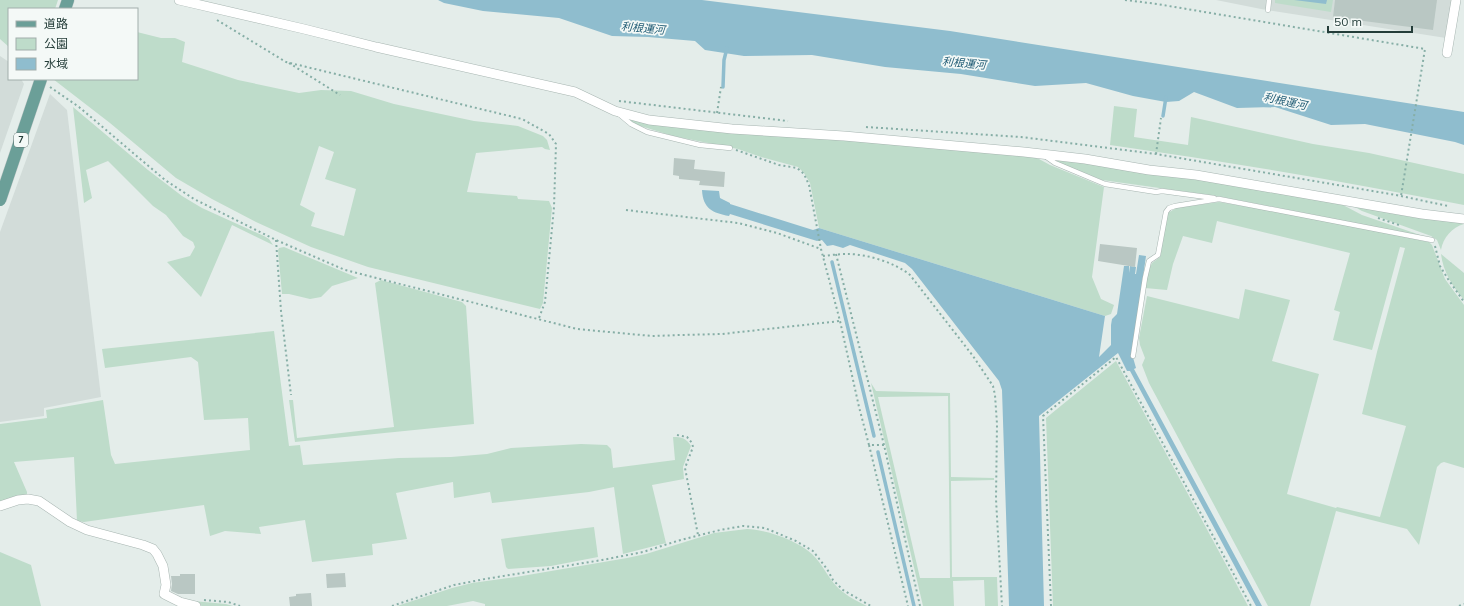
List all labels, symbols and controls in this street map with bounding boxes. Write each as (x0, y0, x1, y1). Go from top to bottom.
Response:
legend (8, 8, 138, 80)
scale bar (1328, 8, 1412, 34)
text: 50 m (1334, 14, 1362, 29)
text: 道路 (44, 16, 68, 31)
water label: 利根運河 (620, 19, 668, 37)
text: 公園 (44, 36, 68, 51)
water label: 利根運河 (941, 54, 989, 72)
text: 水域 (44, 56, 68, 71)
water label: 利根運河 (1262, 90, 1310, 113)
road number: 7 (14, 133, 28, 147)

